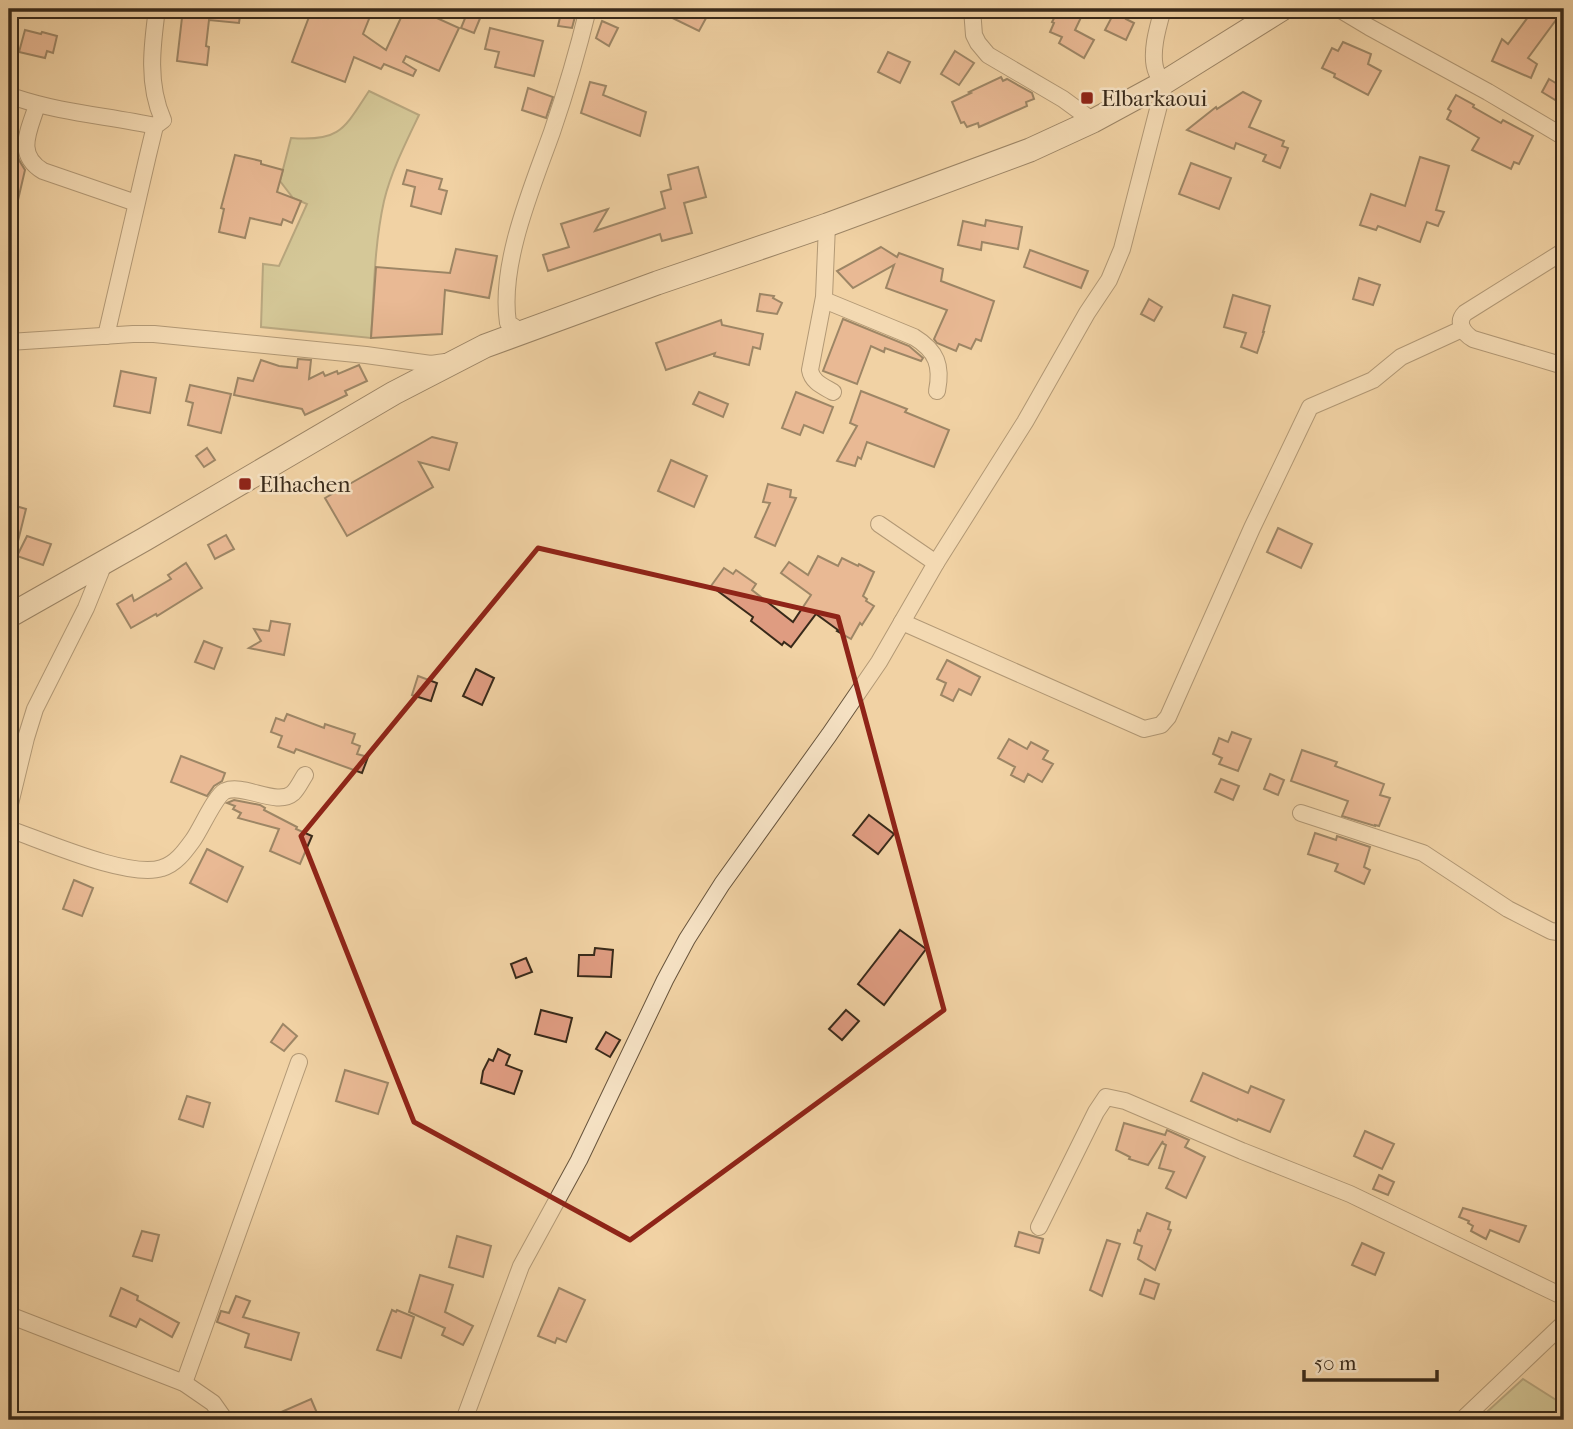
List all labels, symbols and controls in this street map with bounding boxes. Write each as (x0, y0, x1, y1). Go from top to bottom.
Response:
place label: Elbarkaoui (1101, 85, 1207, 112)
marker: Elbarkaoui (1079, 90, 1095, 106)
place label: Elhachen (259, 471, 351, 498)
marker: Elhachen (237, 476, 253, 492)
scale bar (1304, 1338, 1436, 1382)
text: 50 m (1314, 1351, 1357, 1375)

